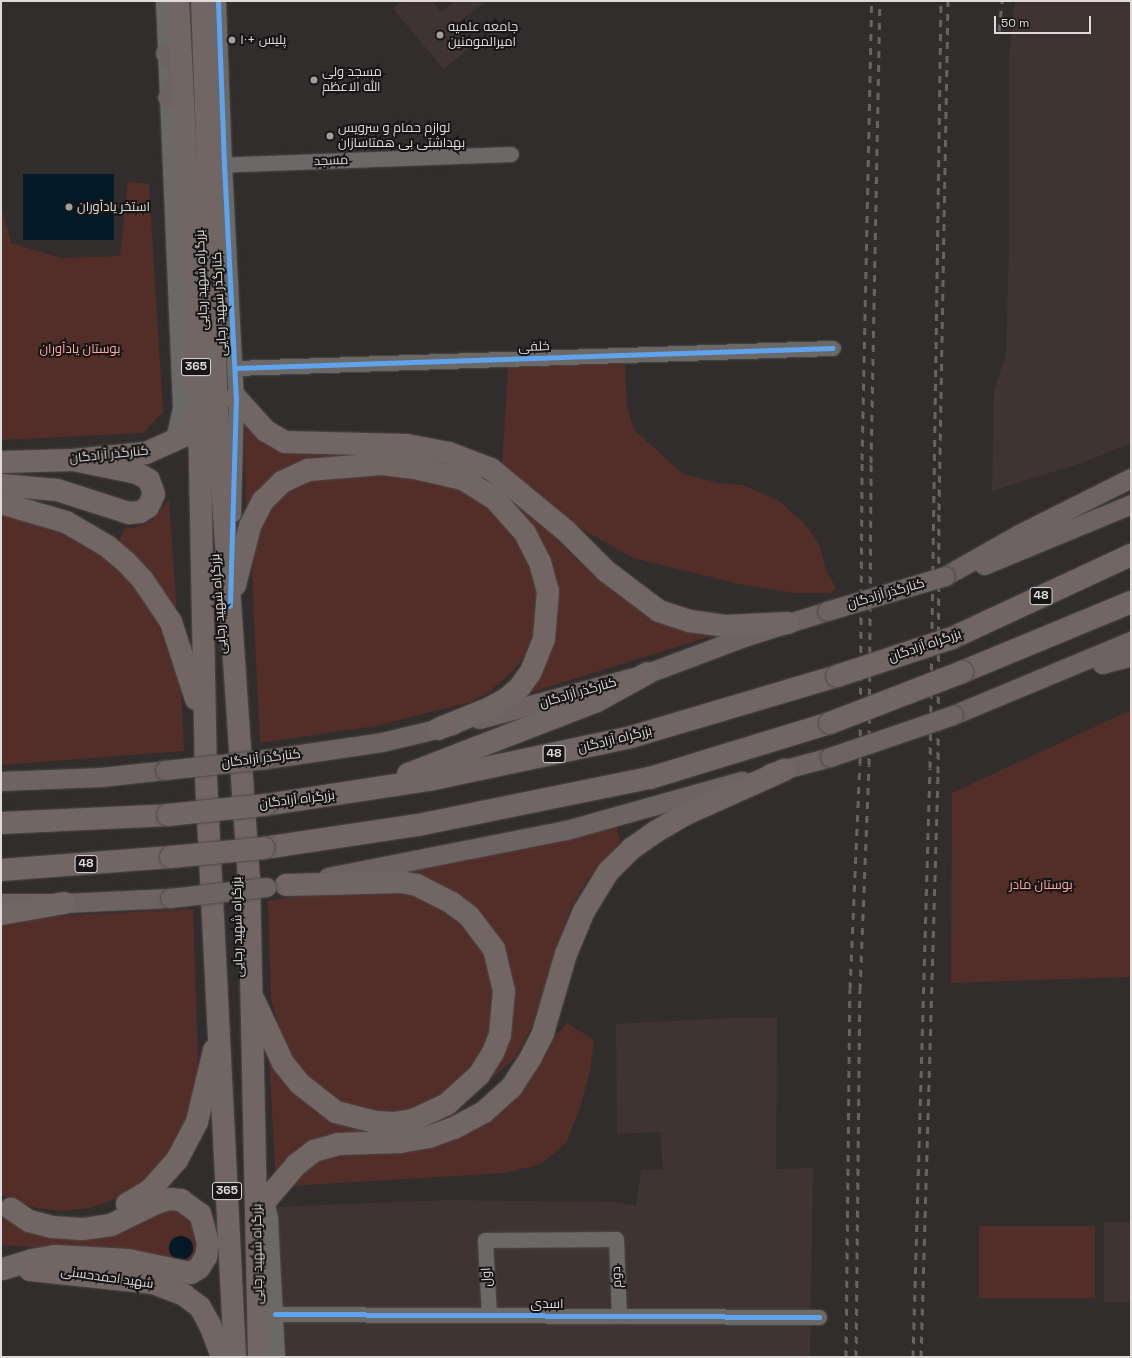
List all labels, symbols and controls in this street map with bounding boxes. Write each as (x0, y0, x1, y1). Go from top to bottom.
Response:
scale bar (996, 8, 1093, 34)
text: 50 m (1001, 15, 1029, 31)
place label: جامعه علمیه امیرالمومنین (448, 20, 518, 51)
marker: جامعه علمیه امیرالمومنین (435, 30, 445, 40)
place label: پلیس +۱۰ (240, 32, 286, 48)
marker: پلیس +۱۰ (227, 35, 237, 45)
place label: مسجد ولی الله الاعظم (322, 65, 382, 96)
marker: مسجد ولی الله الاعظم (309, 75, 319, 85)
place label: لوازم حمام و سرویس بهداشتی بی همتاسازان (338, 121, 465, 152)
marker: لوازم حمام و سرویس بهداشتی بی همتاسازان (325, 131, 335, 141)
street label: مسجد (314, 153, 348, 169)
place label: استخر یادآوران (77, 199, 150, 215)
marker: استخر یادآوران (64, 202, 74, 212)
street label: بزرگراه شهید رجایی (192, 229, 212, 331)
street label: کنارگذر شهید رجایی (209, 251, 231, 357)
street label: خلفی (518, 339, 550, 355)
park label: بوستان یادآوران (39, 341, 121, 357)
road number: 365 (181, 357, 211, 377)
street label: کنارگذر آزادگان (69, 443, 149, 467)
street label: بزرگراه شهید رجایی (208, 553, 230, 655)
street label: کنارگذر آزادگان (846, 576, 926, 612)
road number: 48 (1029, 586, 1053, 606)
street label: بزرگراه آزادگان (887, 626, 963, 666)
street label: کنارگذر آزادگان (538, 675, 618, 711)
street label: بزرگراه آزادگان (576, 723, 654, 757)
road number: 48 (542, 744, 566, 764)
street label: کنارگذر آزادگان (221, 746, 301, 772)
street label: بزرگراه آزادگان (258, 788, 336, 812)
road number: 48 (74, 854, 98, 874)
street label: بزرگراه شهید رجایی (229, 876, 247, 978)
park label: بوستان مادر (1009, 877, 1073, 893)
road number: 365 (212, 1181, 242, 1201)
street label: بزرگراه شهید رجایی (249, 1203, 267, 1305)
street label: شهید احمدحسنی (60, 1264, 154, 1292)
street label: دوم (609, 1266, 625, 1288)
street label: اول (479, 1267, 495, 1287)
street label: اسدی (531, 1296, 563, 1312)

